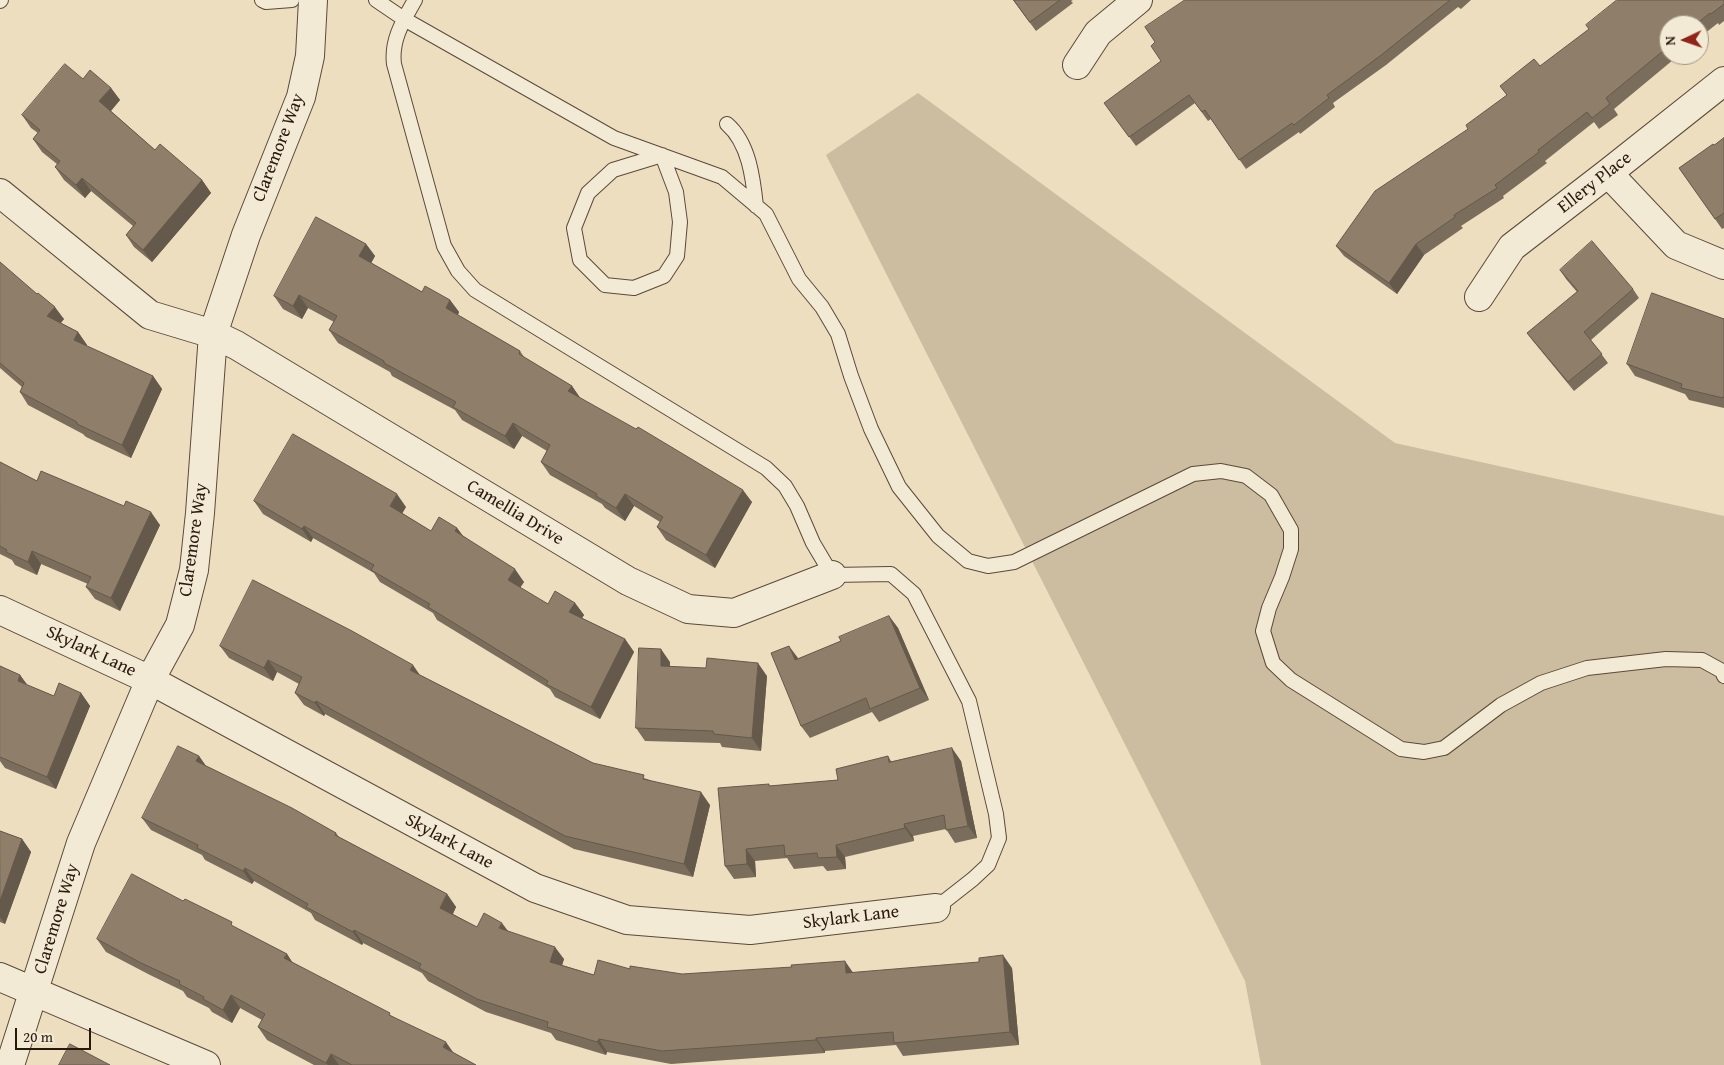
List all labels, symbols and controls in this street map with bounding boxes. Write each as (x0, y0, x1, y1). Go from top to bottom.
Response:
north arrow (1659, 15, 1709, 65)
text: N (1660, 36, 1680, 46)
street label: Claremore Way (248, 91, 310, 205)
street label: Ellery Place (1554, 148, 1636, 218)
street label: Camellia Drive (463, 476, 567, 550)
street label: Claremore Way (175, 482, 213, 598)
street label: Skylark Lane (43, 622, 139, 682)
street label: Skylark Lane (401, 810, 497, 874)
street label: Claremore Way (30, 861, 84, 977)
street label: Skylark Lane (802, 901, 900, 935)
scale bar (18, 1018, 94, 1050)
text: 20 m (23, 1026, 53, 1047)

